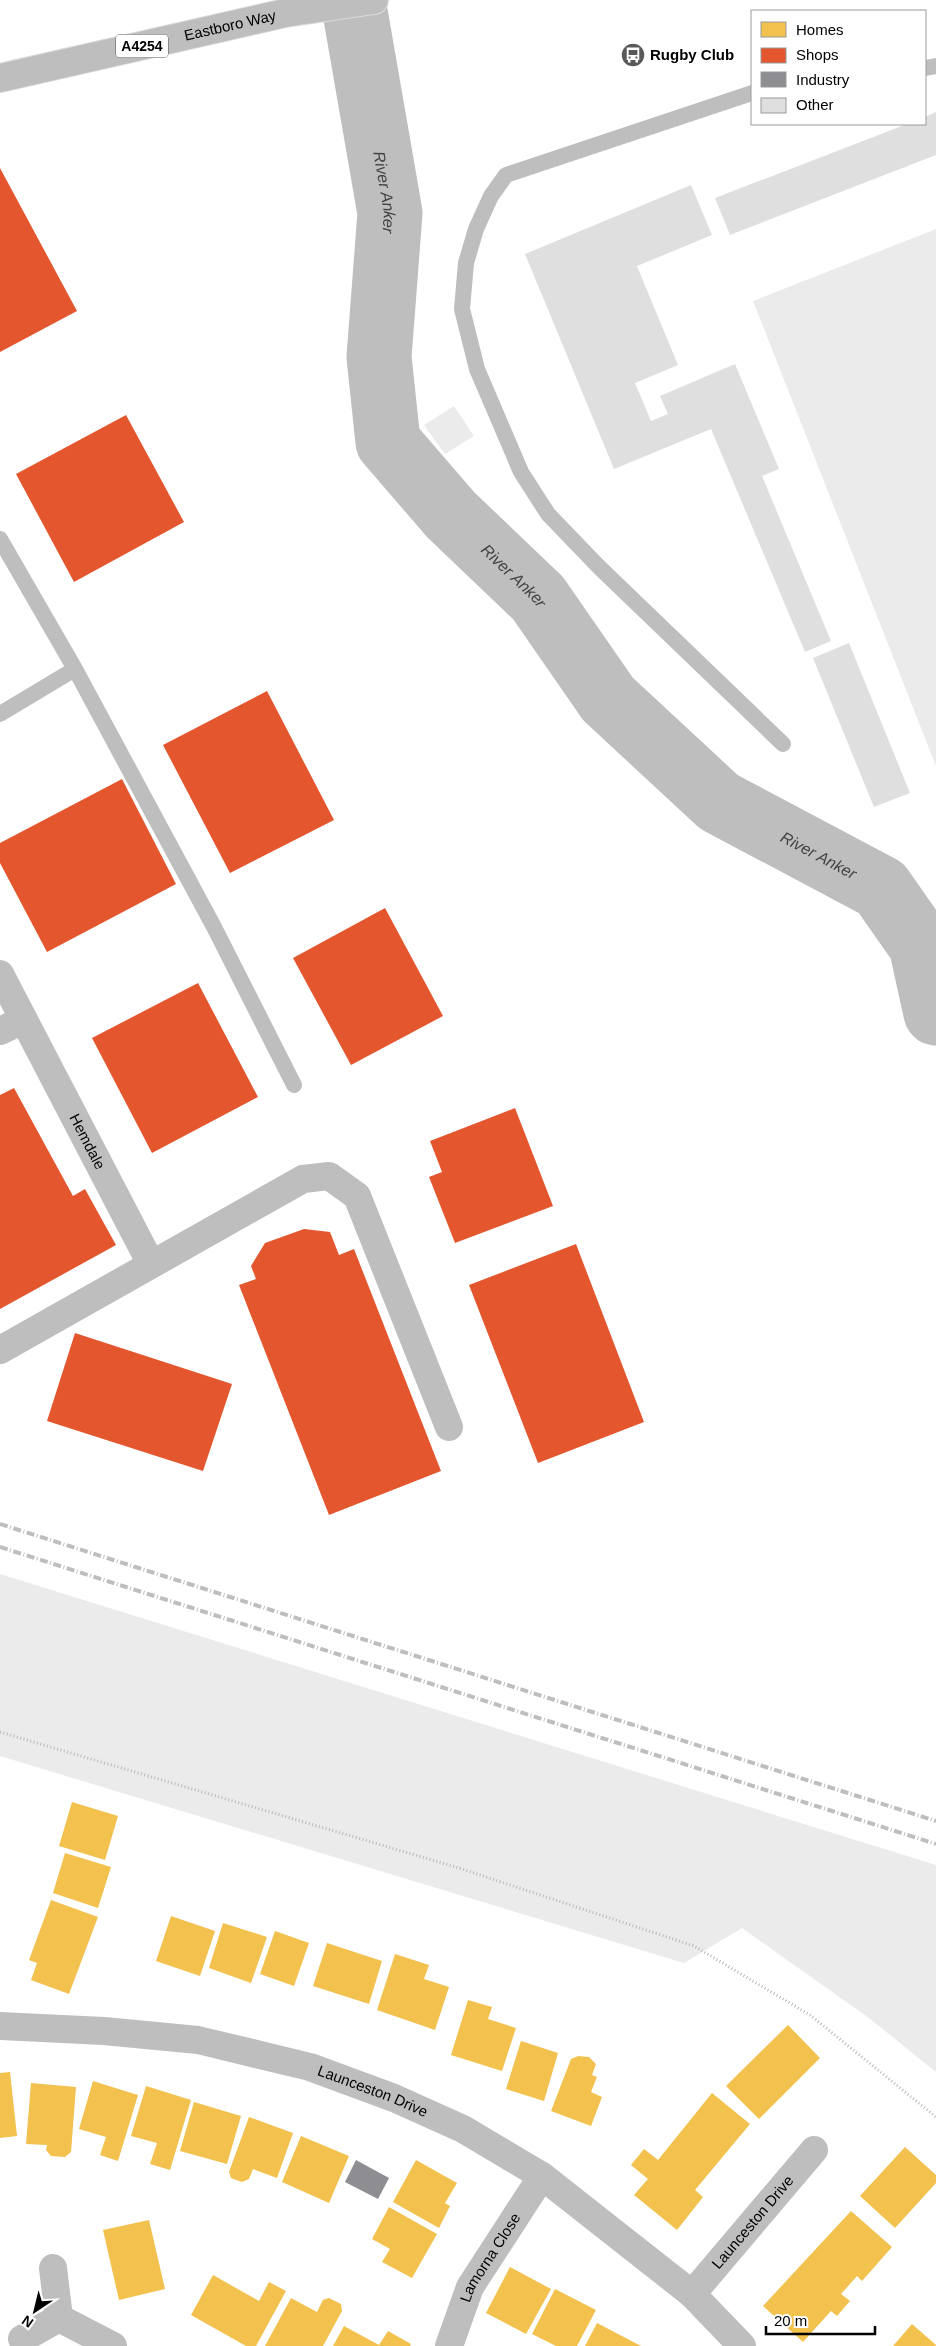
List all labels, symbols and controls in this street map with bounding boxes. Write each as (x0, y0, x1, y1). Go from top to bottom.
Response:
street label: Eastboro Way (182, 6, 278, 44)
legend (751, 10, 926, 125)
text: Homes (796, 21, 844, 38)
road number: A4254 (116, 34, 168, 58)
bus stop icon: Rugby Club (620, 42, 646, 68)
place label: Rugby Club (650, 46, 734, 63)
text: Shops (796, 46, 839, 63)
text: Industry (796, 71, 850, 88)
text: Other (796, 96, 834, 113)
water label: River Anker (370, 150, 398, 235)
water label: River Anker (478, 541, 550, 611)
water label: River Anker (778, 828, 860, 883)
street label: Hemdale (66, 1111, 109, 1172)
street label: Launceston Drive (316, 2062, 431, 2120)
street label: Launceston Drive (708, 2172, 797, 2272)
street label: Lamorna Close (456, 2210, 524, 2304)
north arrow (10, 2286, 60, 2336)
scale bar (766, 2304, 875, 2336)
text: N (19, 2312, 36, 2331)
text: 20 m (774, 2312, 807, 2329)

